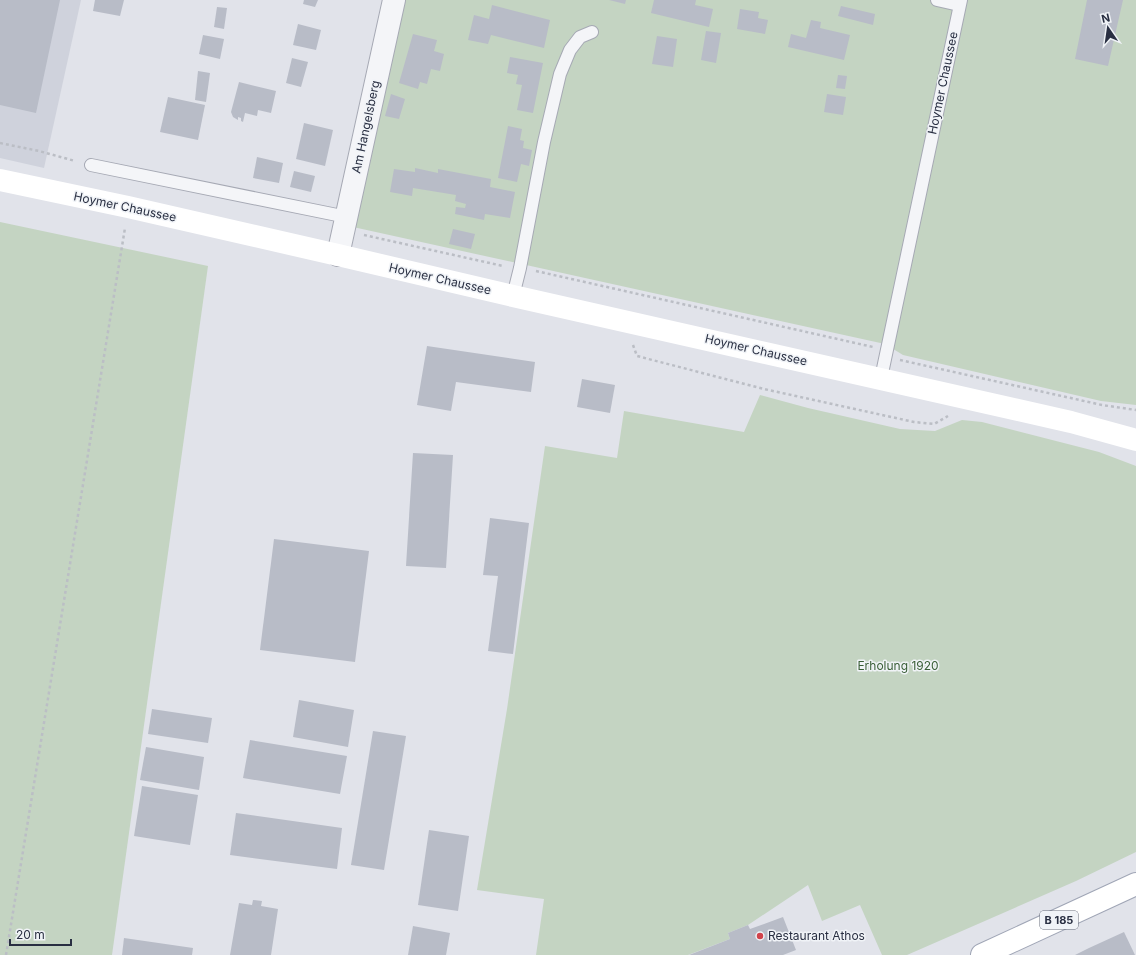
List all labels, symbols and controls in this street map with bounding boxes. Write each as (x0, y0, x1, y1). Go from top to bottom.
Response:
north arrow (1088, 8, 1128, 48)
text: N (1100, 10, 1111, 26)
street label: Hoymer Chaussee (924, 30, 961, 136)
street label: Am Hangelsberg (348, 79, 383, 175)
street label: Hoymer Chaussee (72, 188, 178, 225)
street label: Hoymer Chaussee (388, 259, 493, 298)
street label: Hoymer Chaussee (704, 330, 809, 369)
park label: Erholung 1920 (857, 658, 939, 673)
road number: B 185 (1040, 911, 1078, 929)
scale bar (10, 921, 71, 947)
text: 20 m (16, 927, 45, 942)
place label: Restaurant Athos (768, 928, 865, 943)
marker: Restaurant Athos (755, 931, 765, 941)

